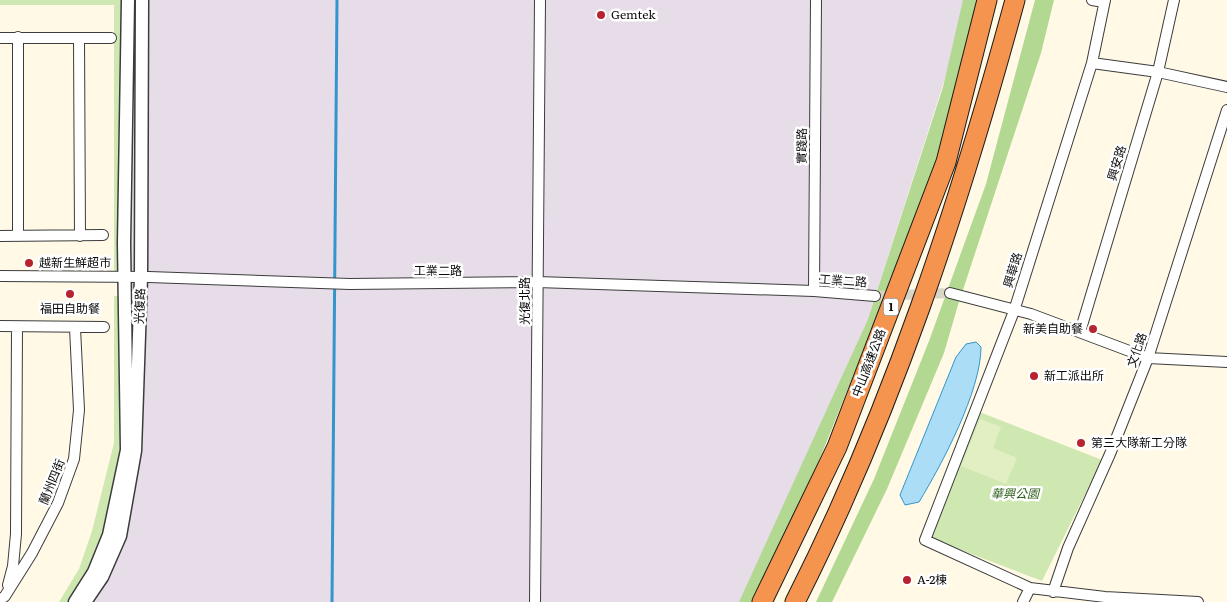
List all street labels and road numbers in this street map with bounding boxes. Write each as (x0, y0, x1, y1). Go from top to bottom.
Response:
street label: 實踐路 (792, 128, 810, 164)
street label: 興安路 (1102, 143, 1130, 183)
street label: 興華路 (998, 250, 1026, 290)
street label: 工業二路 (414, 261, 462, 279)
street label: 工業二路 (818, 269, 868, 291)
street label: 光復北路 (515, 277, 533, 325)
street label: 光復路 (129, 288, 149, 324)
road number: 1 (884, 298, 898, 316)
street label: 中山高速公路 (847, 326, 889, 399)
street label: 文化路 (1122, 330, 1150, 370)
street label: 蘭州四街 (34, 456, 68, 507)

